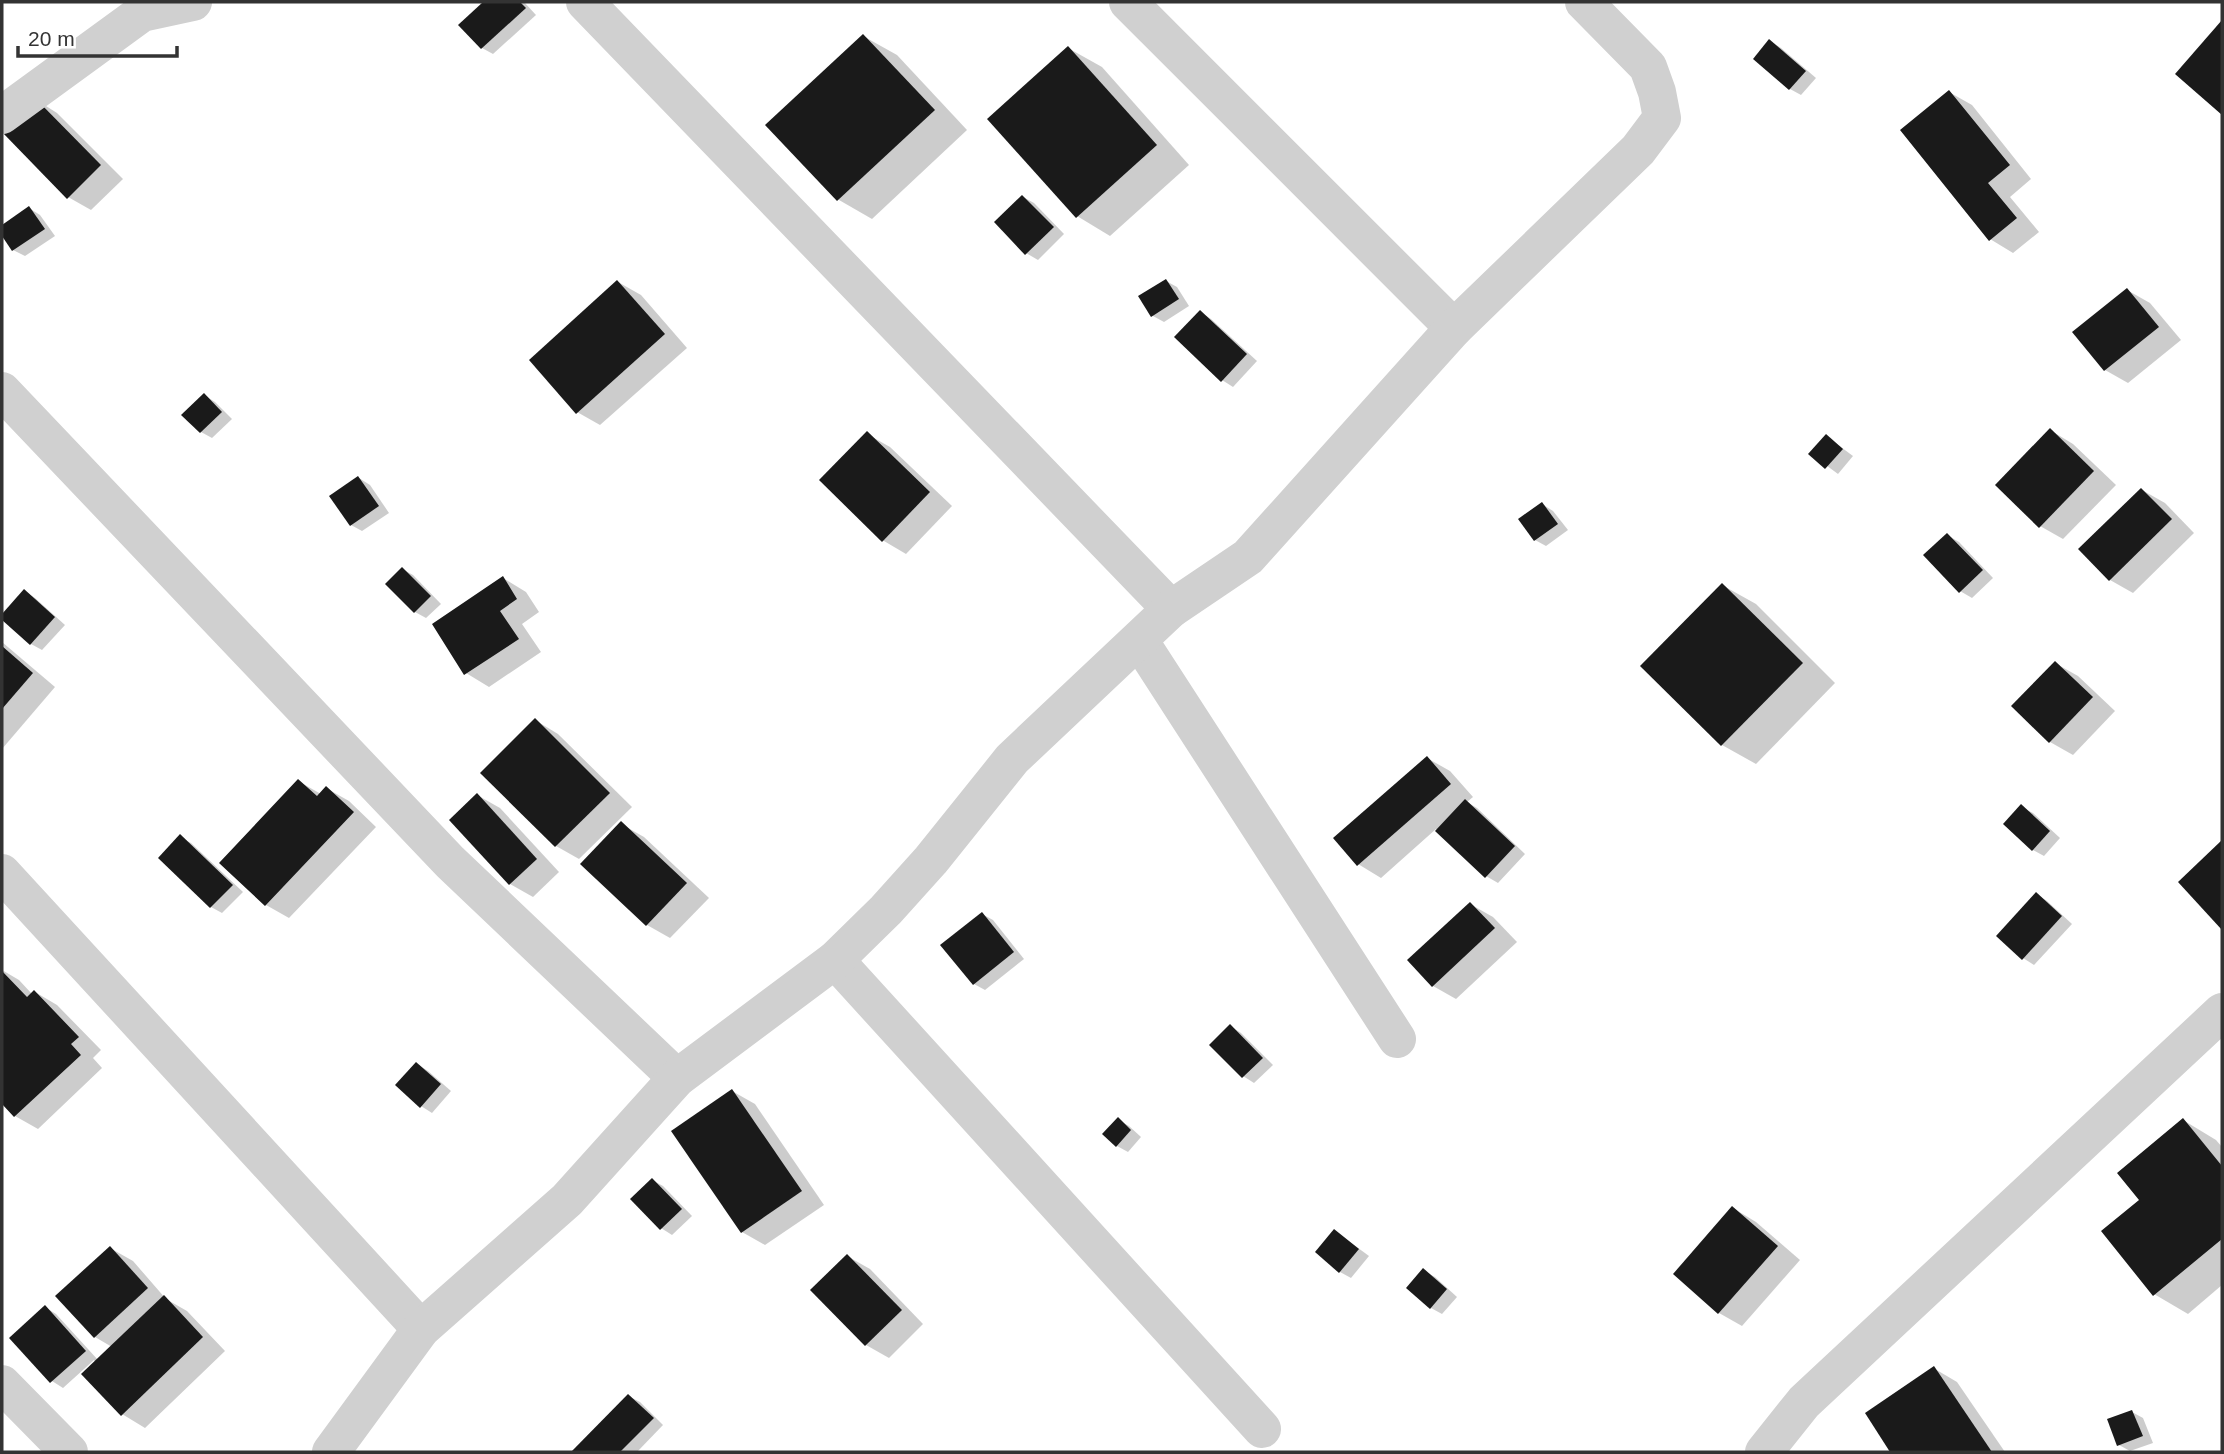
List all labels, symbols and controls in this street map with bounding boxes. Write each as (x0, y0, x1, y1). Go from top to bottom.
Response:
scale bar (18, 14, 177, 58)
text: 20 m (28, 27, 75, 50)

